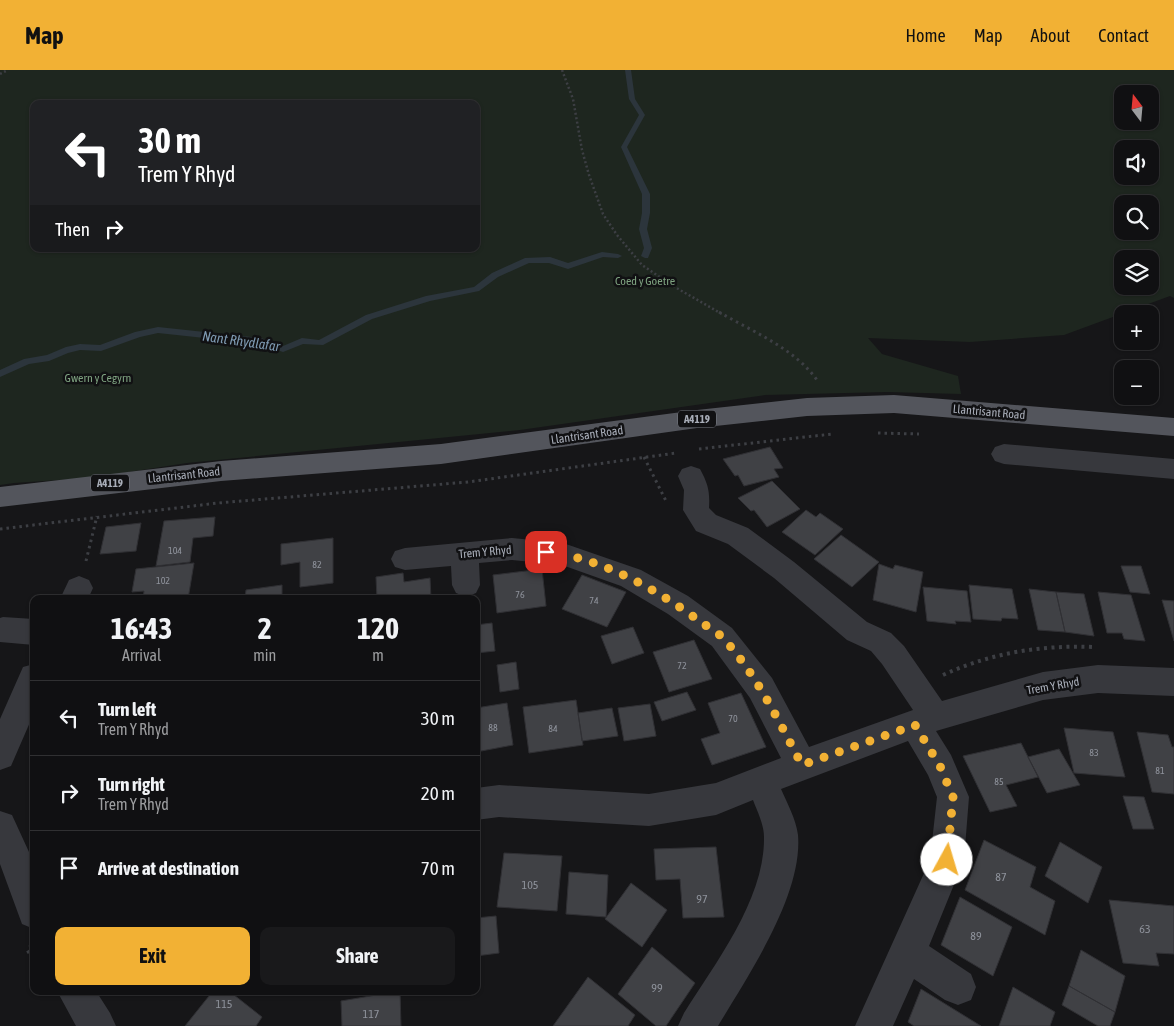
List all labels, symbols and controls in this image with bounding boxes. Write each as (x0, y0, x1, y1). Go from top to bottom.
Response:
text: Map (25, 22, 64, 49)
text: Home (906, 25, 946, 46)
text: Map (974, 25, 1003, 46)
text: About (1031, 25, 1070, 46)
text: Contact (1098, 25, 1149, 46)
north arrow (1114, 85, 1159, 130)
map controls (1114, 85, 1159, 405)
icon: left (55, 120, 120, 185)
text: 30 m (138, 120, 201, 160)
button: sound (1114, 140, 1159, 185)
text: Trem Y Rhyd (138, 161, 235, 187)
button: search (1114, 195, 1159, 240)
icon: right (100, 215, 128, 243)
text: Then (55, 218, 90, 240)
button: layers (1114, 250, 1159, 295)
park label: Coed y Goetre (615, 274, 675, 288)
button: + (1114, 305, 1159, 350)
water label: Nant Rhydlafar (201, 328, 282, 354)
button: − (1114, 360, 1159, 405)
park label: Gwern y Cegyrn (65, 371, 131, 385)
street label: Llantrisant Road (952, 402, 1026, 422)
road number: A4119 (678, 410, 716, 428)
street label: Llantrisant Road (550, 423, 624, 447)
street label: Llantrisant Road (147, 464, 221, 486)
road number: A4119 (91, 474, 129, 492)
pin (525, 531, 567, 573)
icon: arrive (532, 538, 560, 566)
street label: Trem Y Rhyd (458, 543, 512, 561)
house number: 104 (168, 545, 182, 556)
house number: 82 (312, 559, 322, 570)
house number: 102 (156, 575, 170, 586)
house number: 76 (515, 589, 525, 600)
house number: 74 (589, 595, 599, 606)
text: 16:43 (111, 611, 172, 645)
text: 2 (258, 611, 272, 645)
text: 120 (357, 611, 399, 645)
text: Arrival (122, 646, 161, 664)
text: min (253, 646, 276, 664)
text: m (372, 646, 384, 664)
house number: 72 (677, 660, 687, 671)
street label: Trem Y Rhyd (1026, 674, 1080, 698)
text: Turn left (98, 698, 156, 720)
icon: left (55, 704, 83, 732)
text: 30 m (421, 707, 455, 729)
house number: 70 (728, 713, 738, 724)
text: Trem Y Rhyd (98, 720, 169, 738)
house number: 88 (488, 722, 498, 733)
house number: 84 (548, 723, 558, 734)
house number: 83 (1089, 747, 1099, 758)
house number: 81 (1155, 765, 1165, 776)
text: Turn right (98, 773, 165, 795)
house number: 85 (994, 776, 1004, 787)
icon: right (55, 779, 83, 807)
text: 20 m (421, 782, 455, 804)
text: Trem Y Rhyd (98, 795, 169, 813)
position arrow (920, 833, 972, 885)
icon: arrive (55, 854, 83, 882)
text: Arrive at destination (98, 857, 239, 879)
text: 70 m (421, 857, 455, 879)
house number: 87 (995, 870, 1007, 884)
house number: 105 (522, 878, 538, 892)
house number: 97 (696, 892, 708, 906)
house number: 63 (1139, 922, 1151, 936)
button: Exit (55, 927, 250, 985)
button: Share (260, 927, 455, 985)
house number: 89 (970, 929, 982, 943)
house number: 99 (651, 981, 663, 995)
house number: 115 (216, 997, 232, 1011)
house number: 117 (363, 1007, 380, 1021)

